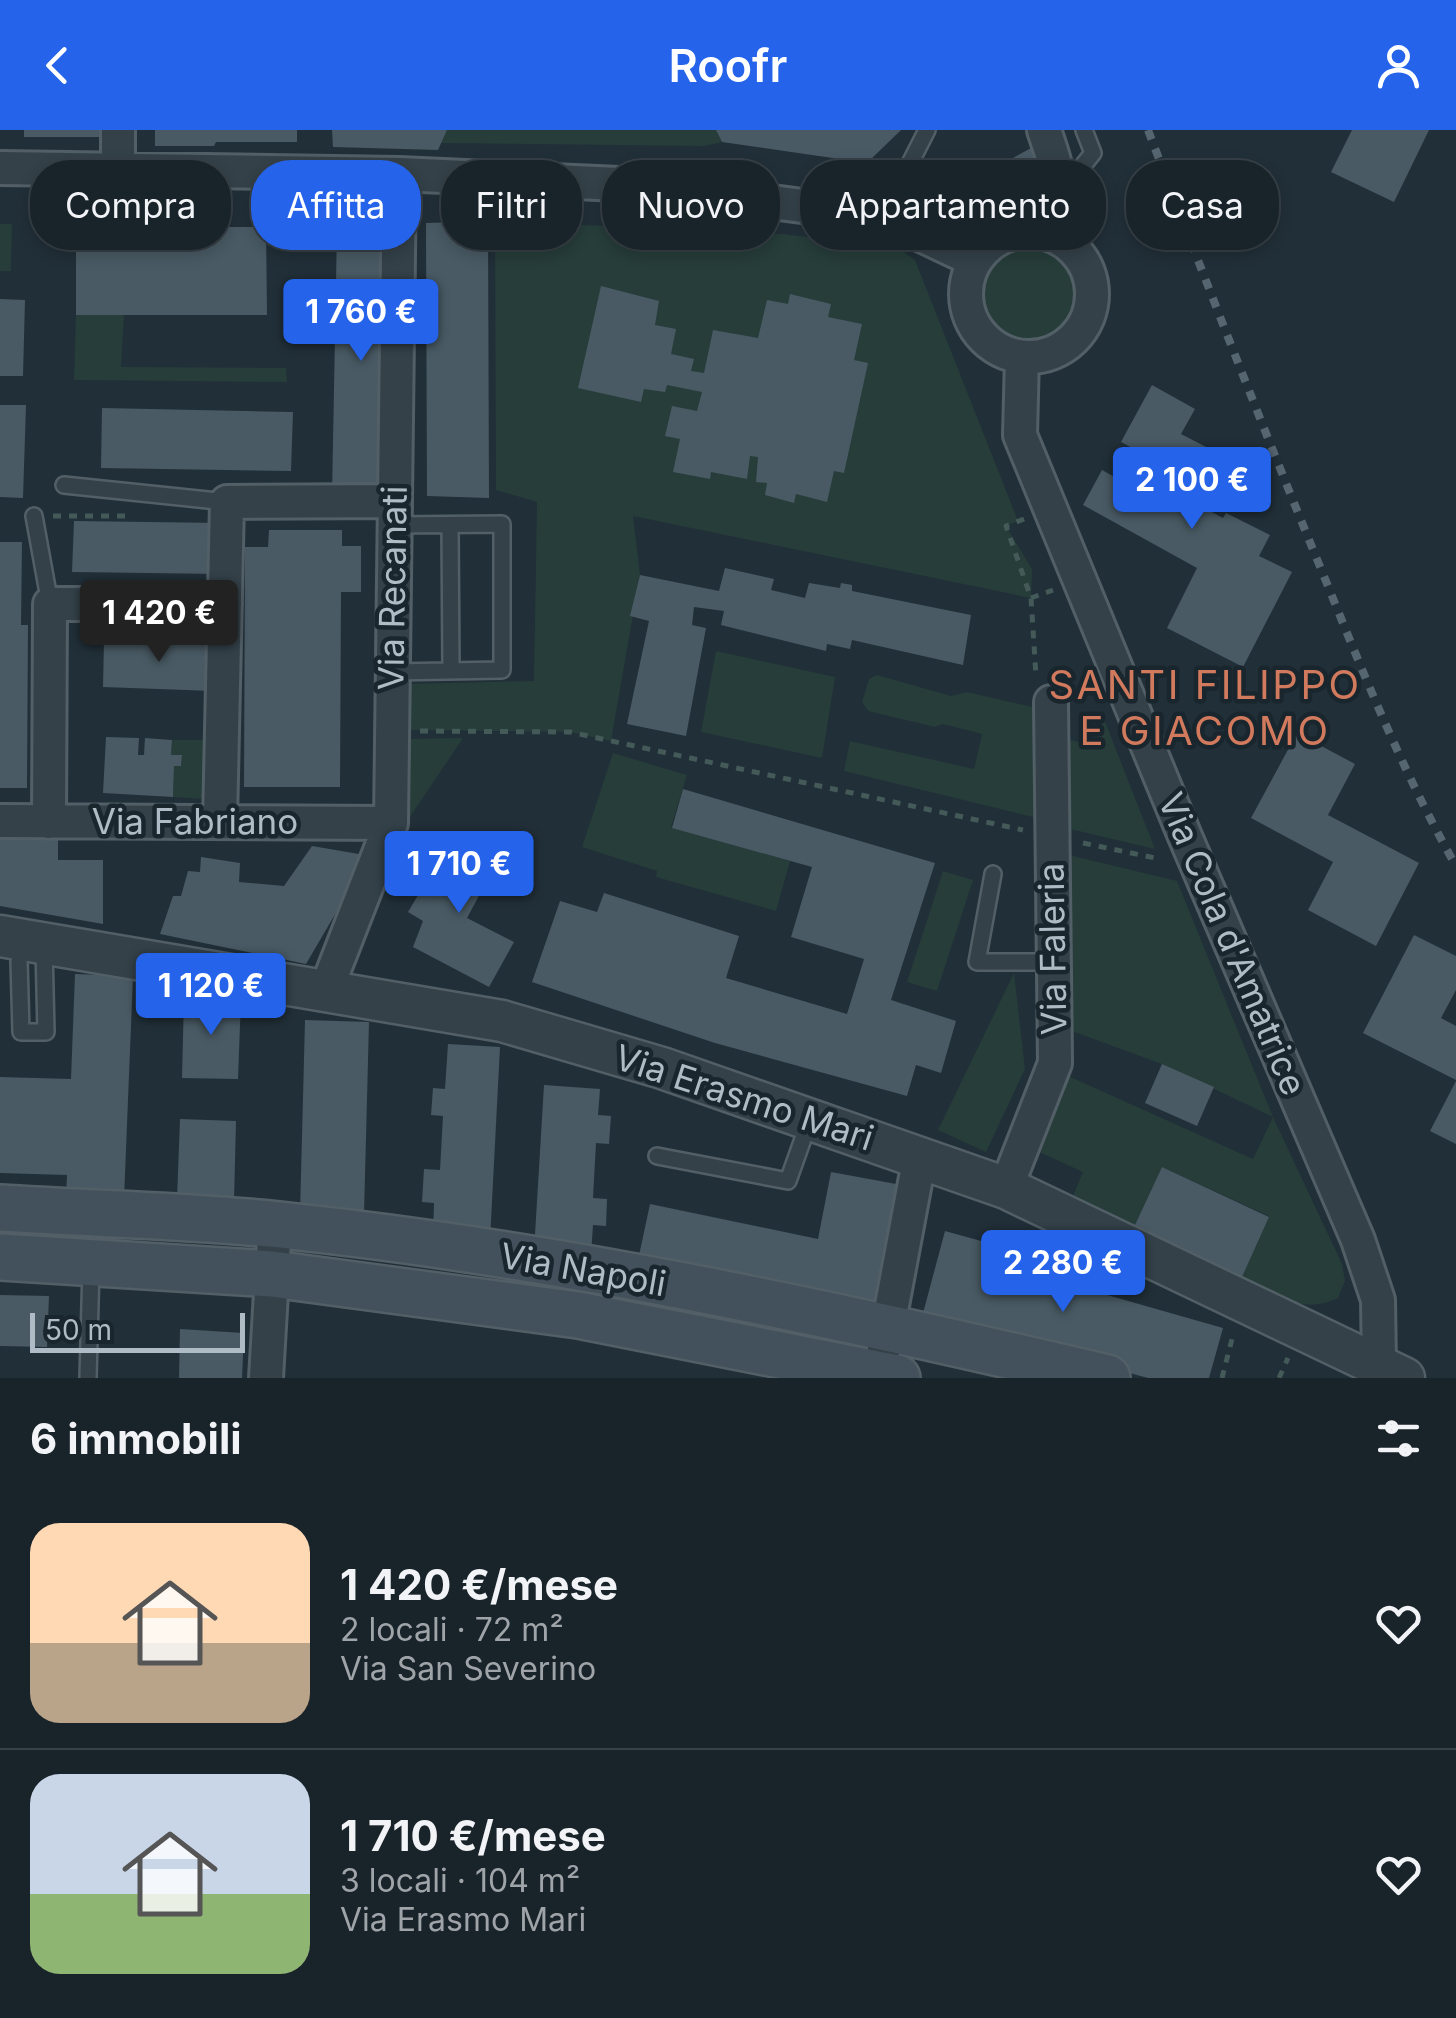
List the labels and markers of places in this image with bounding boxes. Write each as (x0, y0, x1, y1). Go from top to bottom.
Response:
pin: 1 760 € (269, 279, 453, 364)
pin: 2 100 € (1100, 447, 1284, 532)
pin: 1 420 € (67, 580, 251, 665)
pin: 1 710 € (367, 831, 551, 916)
pin: 1 120 € (119, 953, 303, 1038)
pin: 2 280 € (971, 1230, 1155, 1315)

